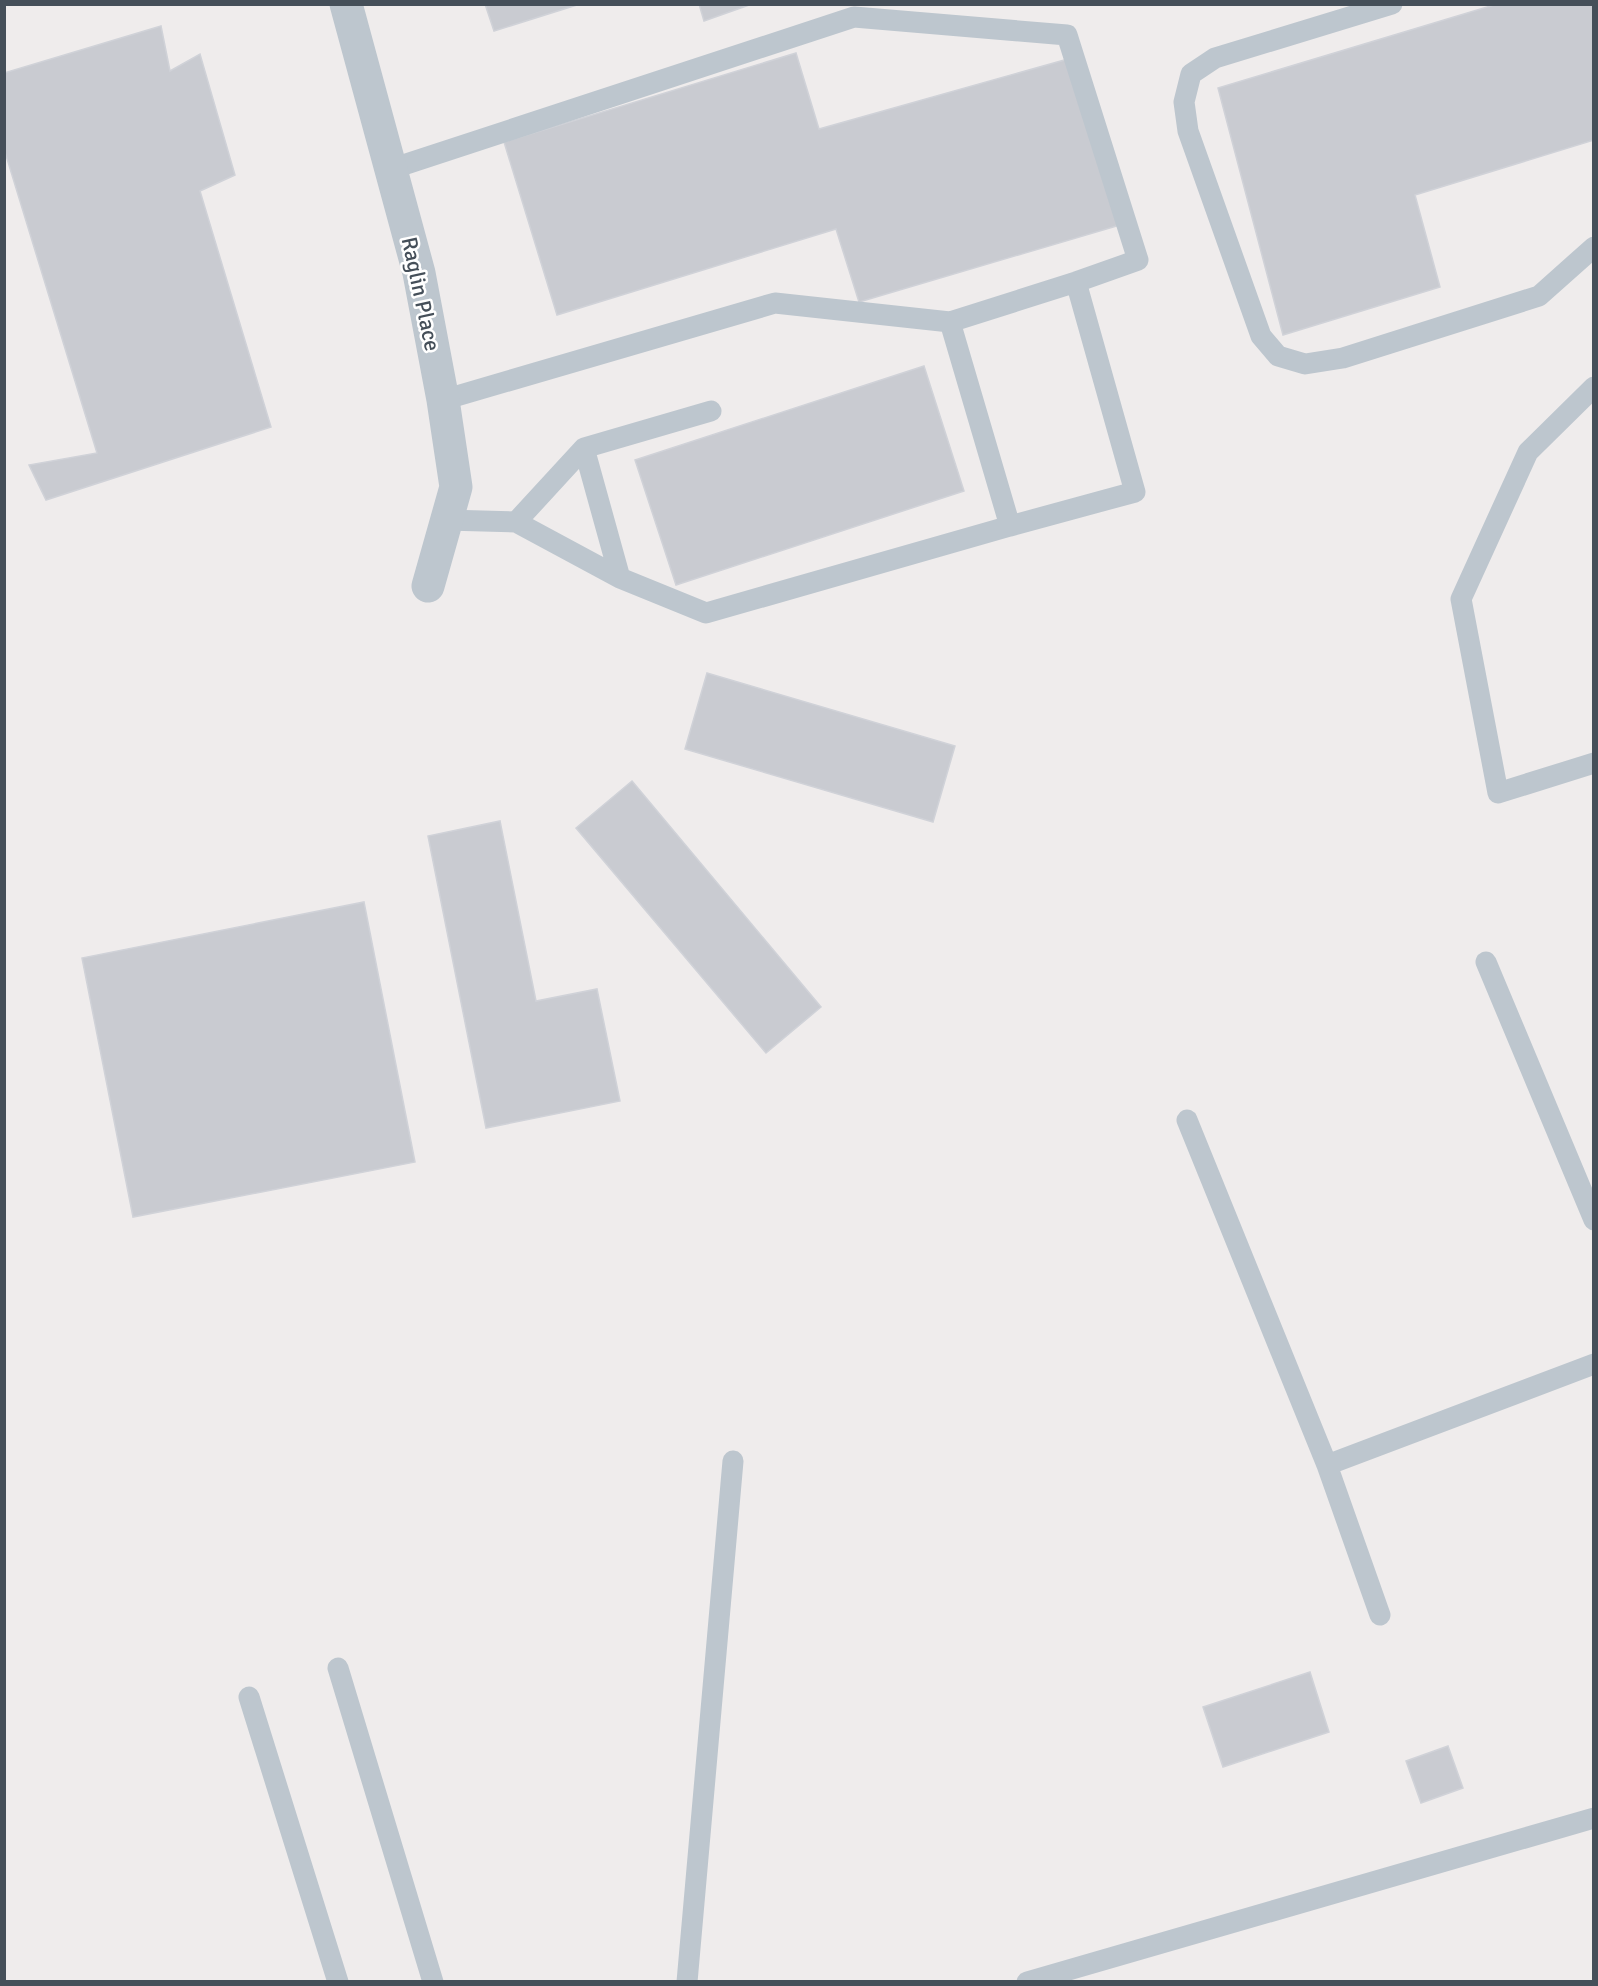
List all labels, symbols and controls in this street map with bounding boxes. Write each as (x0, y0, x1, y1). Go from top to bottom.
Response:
street label: Raglin Place (396, 234, 446, 354)

